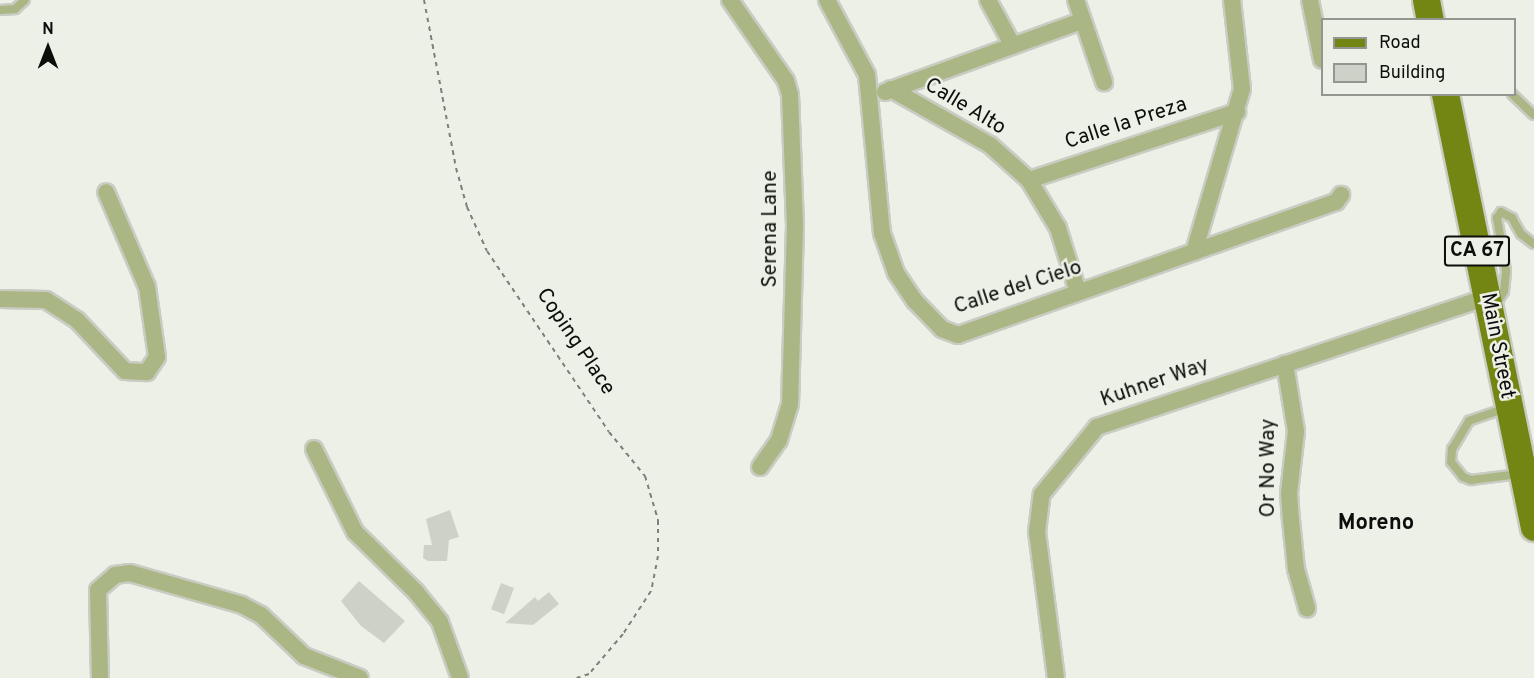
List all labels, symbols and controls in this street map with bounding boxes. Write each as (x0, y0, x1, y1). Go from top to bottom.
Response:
north arrow (18, 18, 78, 78)
legend (1321, 18, 1516, 96)
text: N (42, 20, 54, 40)
text: Road (1379, 32, 1421, 55)
text: Building (1379, 62, 1445, 85)
street label: Calle Alto (919, 73, 1011, 141)
street label: Calle la Preza (1062, 92, 1190, 156)
street label: Serena Lane (758, 170, 784, 288)
road number: CA 67 (1442, 234, 1512, 268)
street label: Calle del Cielo (951, 255, 1085, 321)
street label: Coping Place (530, 284, 620, 400)
street label: Main Street (1474, 291, 1520, 401)
street label: Kuhner Way (1097, 353, 1213, 413)
street label: Or No Way (1256, 418, 1282, 518)
district label: Moreno (1338, 511, 1414, 537)

